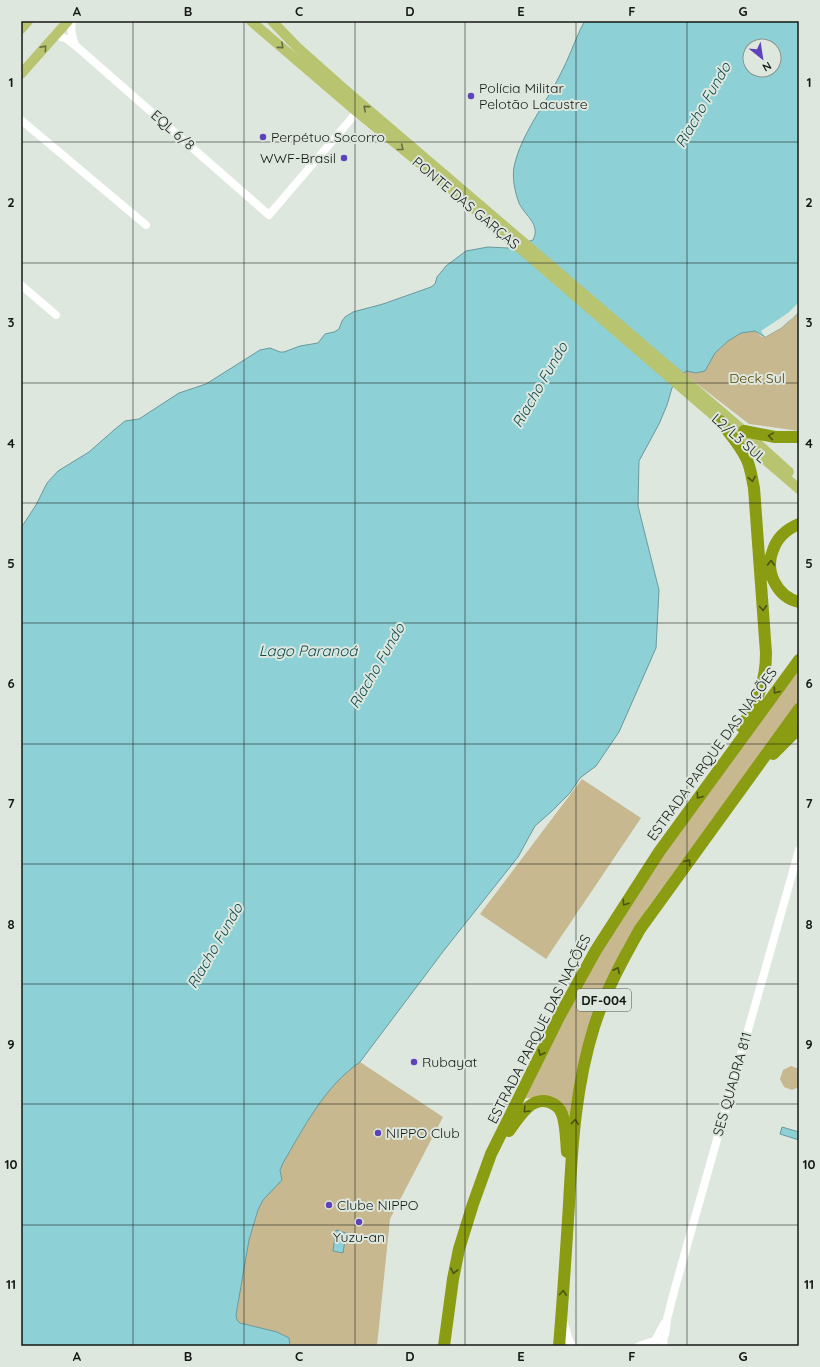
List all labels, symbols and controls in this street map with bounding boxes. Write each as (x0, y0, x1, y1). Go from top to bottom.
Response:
text: A (73, 3, 82, 19)
text: B (184, 3, 192, 19)
text: C (295, 3, 303, 19)
text: D (405, 3, 415, 19)
text: E (517, 3, 525, 19)
text: F (628, 3, 636, 19)
text: G (738, 3, 748, 19)
north arrow (742, 38, 782, 78)
one-way arrow (276, 42, 283, 49)
one-way arrow (40, 45, 47, 52)
water label: Riacho Fundo (670, 58, 735, 151)
text: N (760, 59, 774, 75)
text: 1 (8, 74, 14, 90)
text: 1 (806, 74, 812, 90)
place label: Polícia Militar Pelotão Lacustre (479, 79, 588, 113)
marker: Polícia Militar Pelotão Lacustre (466, 91, 476, 101)
one-way arrow (364, 105, 371, 112)
street label: EQL 6/8 (147, 106, 199, 154)
place label: Perpétuo Socorro (271, 128, 385, 146)
marker: Perpétuo Socorro (258, 132, 268, 142)
one-way arrow (397, 144, 404, 151)
place label: WWF-Brasil (260, 149, 336, 167)
marker: WWF-Brasil (339, 153, 349, 163)
street label: PONTE DAS GARÇAS (409, 153, 523, 253)
text: 2 (7, 194, 15, 210)
text: 2 (805, 194, 813, 210)
text: 3 (8, 314, 15, 330)
text: 3 (806, 314, 813, 330)
water label: Riacho Fundo (507, 338, 572, 431)
park label: Deck Sul (729, 369, 785, 387)
street label: L2/L3 SUL (708, 409, 770, 467)
one-way arrow (768, 432, 774, 441)
text: 4 (7, 435, 15, 451)
text: 4 (805, 435, 813, 451)
one-way arrow (747, 475, 755, 482)
text: 5 (7, 555, 15, 571)
text: 5 (805, 555, 813, 571)
one-way arrow (767, 560, 775, 566)
one-way arrow (758, 605, 767, 611)
water label: Riacho Fundo (344, 619, 409, 712)
water label: Lago Paranoá (259, 641, 358, 660)
street label: ESTRADA PARQUE DAS NAÇÕES (643, 664, 781, 844)
text: 6 (7, 675, 15, 691)
text: 6 (805, 675, 813, 691)
one-way arrow (774, 687, 781, 694)
one-way arrow (696, 792, 704, 799)
text: 7 (7, 795, 15, 811)
text: 7 (805, 795, 813, 811)
one-way arrow (683, 859, 690, 866)
water label: Riacho Fundo (182, 899, 247, 992)
one-way arrow (622, 899, 630, 906)
text: 8 (7, 916, 15, 932)
text: 8 (805, 916, 813, 932)
street label: ESTRADA PARQUE DAS NAÇÕES (483, 931, 595, 1127)
one-way arrow (612, 967, 620, 975)
road number: DF-004 (577, 989, 631, 1011)
street label: SES QUADRA 811 (709, 1030, 755, 1138)
text: 9 (7, 1036, 15, 1052)
text: 9 (805, 1036, 813, 1052)
one-way arrow (538, 1049, 546, 1056)
place label: Rubayat (422, 1053, 478, 1071)
marker: Rubayat (409, 1057, 419, 1067)
one-way arrow (524, 1105, 531, 1113)
one-way arrow (570, 1119, 579, 1125)
place label: NIPPO Club (386, 1124, 460, 1142)
marker: NIPPO Club (373, 1128, 383, 1138)
text: 10 (4, 1156, 18, 1172)
text: 10 (802, 1156, 816, 1172)
place label: Clube NIPPO (337, 1196, 419, 1214)
marker: Clube NIPPO (324, 1200, 334, 1210)
marker: Yuzu-an (354, 1217, 364, 1227)
place label: Yuzu-an (333, 1228, 385, 1246)
one-way arrow (451, 1268, 459, 1274)
text: 11 (6, 1276, 16, 1292)
text: 11 (804, 1276, 814, 1292)
one-way arrow (559, 1290, 568, 1296)
text: A (73, 1348, 82, 1364)
text: B (184, 1348, 192, 1364)
text: C (295, 1348, 303, 1364)
text: D (405, 1348, 415, 1364)
text: E (517, 1348, 525, 1364)
text: F (628, 1348, 636, 1364)
text: G (738, 1348, 748, 1364)

